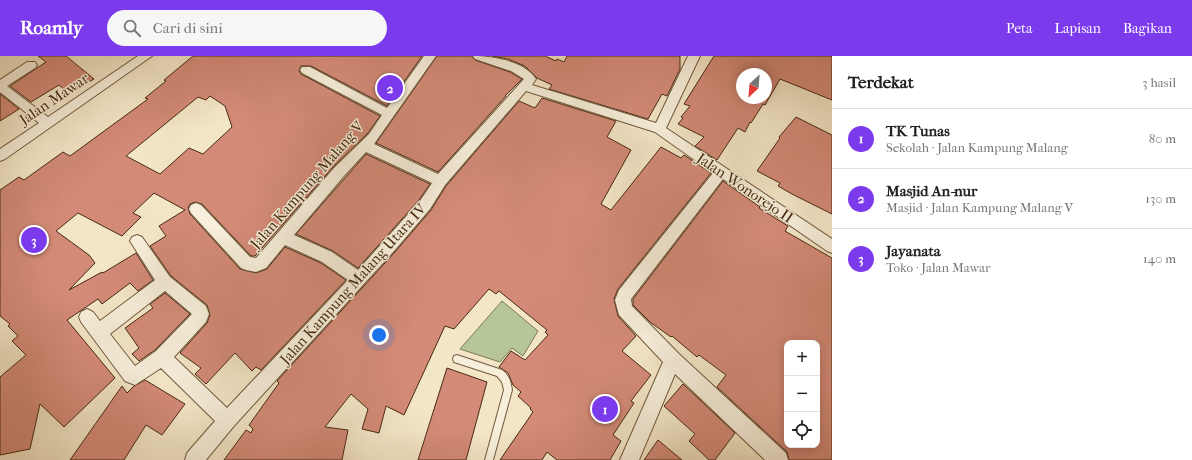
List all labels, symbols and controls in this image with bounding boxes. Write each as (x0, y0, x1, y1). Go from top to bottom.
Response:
search box (107, 10, 387, 46)
text: Roamly (20, 17, 83, 39)
icon: search (121, 17, 143, 39)
text: Cari di sini (153, 19, 223, 37)
text: Peta (1006, 20, 1033, 37)
text: Lapisan (1055, 20, 1101, 37)
text: Bagikan (1123, 20, 1172, 37)
north arrow (736, 68, 772, 104)
street label: Jalan Mawar (15, 69, 93, 129)
text: Terdekat (848, 72, 914, 92)
pin: 2 (377, 73, 403, 103)
text: 3 hasil (1142, 75, 1176, 90)
street label: Jalan Kampung Malang V (246, 116, 368, 253)
text: TK Tunas (886, 122, 950, 140)
text: 1 (859, 131, 863, 146)
text: 80 m (1149, 131, 1176, 146)
text: Sekolah · Jalan Kampung Malang (886, 140, 1068, 155)
street label: Jalan Wonorejo II (692, 148, 797, 227)
text: Masjid An-nur (886, 182, 977, 200)
text: 2 (858, 191, 864, 206)
text: 130 m (1145, 191, 1176, 206)
street label: Jalan Kampung Malang Utara IV (275, 199, 431, 369)
text: Masjid · Jalan Kampung Malang V (886, 200, 1073, 215)
pin: 3 (21, 225, 47, 255)
text: Jayanata (886, 242, 941, 260)
text: 3 (858, 251, 864, 266)
text: 140 m (1143, 251, 1176, 266)
text: Toko · Jalan Mawar (886, 260, 991, 275)
your location (369, 325, 389, 345)
map controls (784, 340, 820, 448)
button: + (784, 340, 820, 376)
button: − (784, 376, 820, 412)
pin: 1 (592, 394, 618, 424)
button: locate (784, 412, 820, 448)

